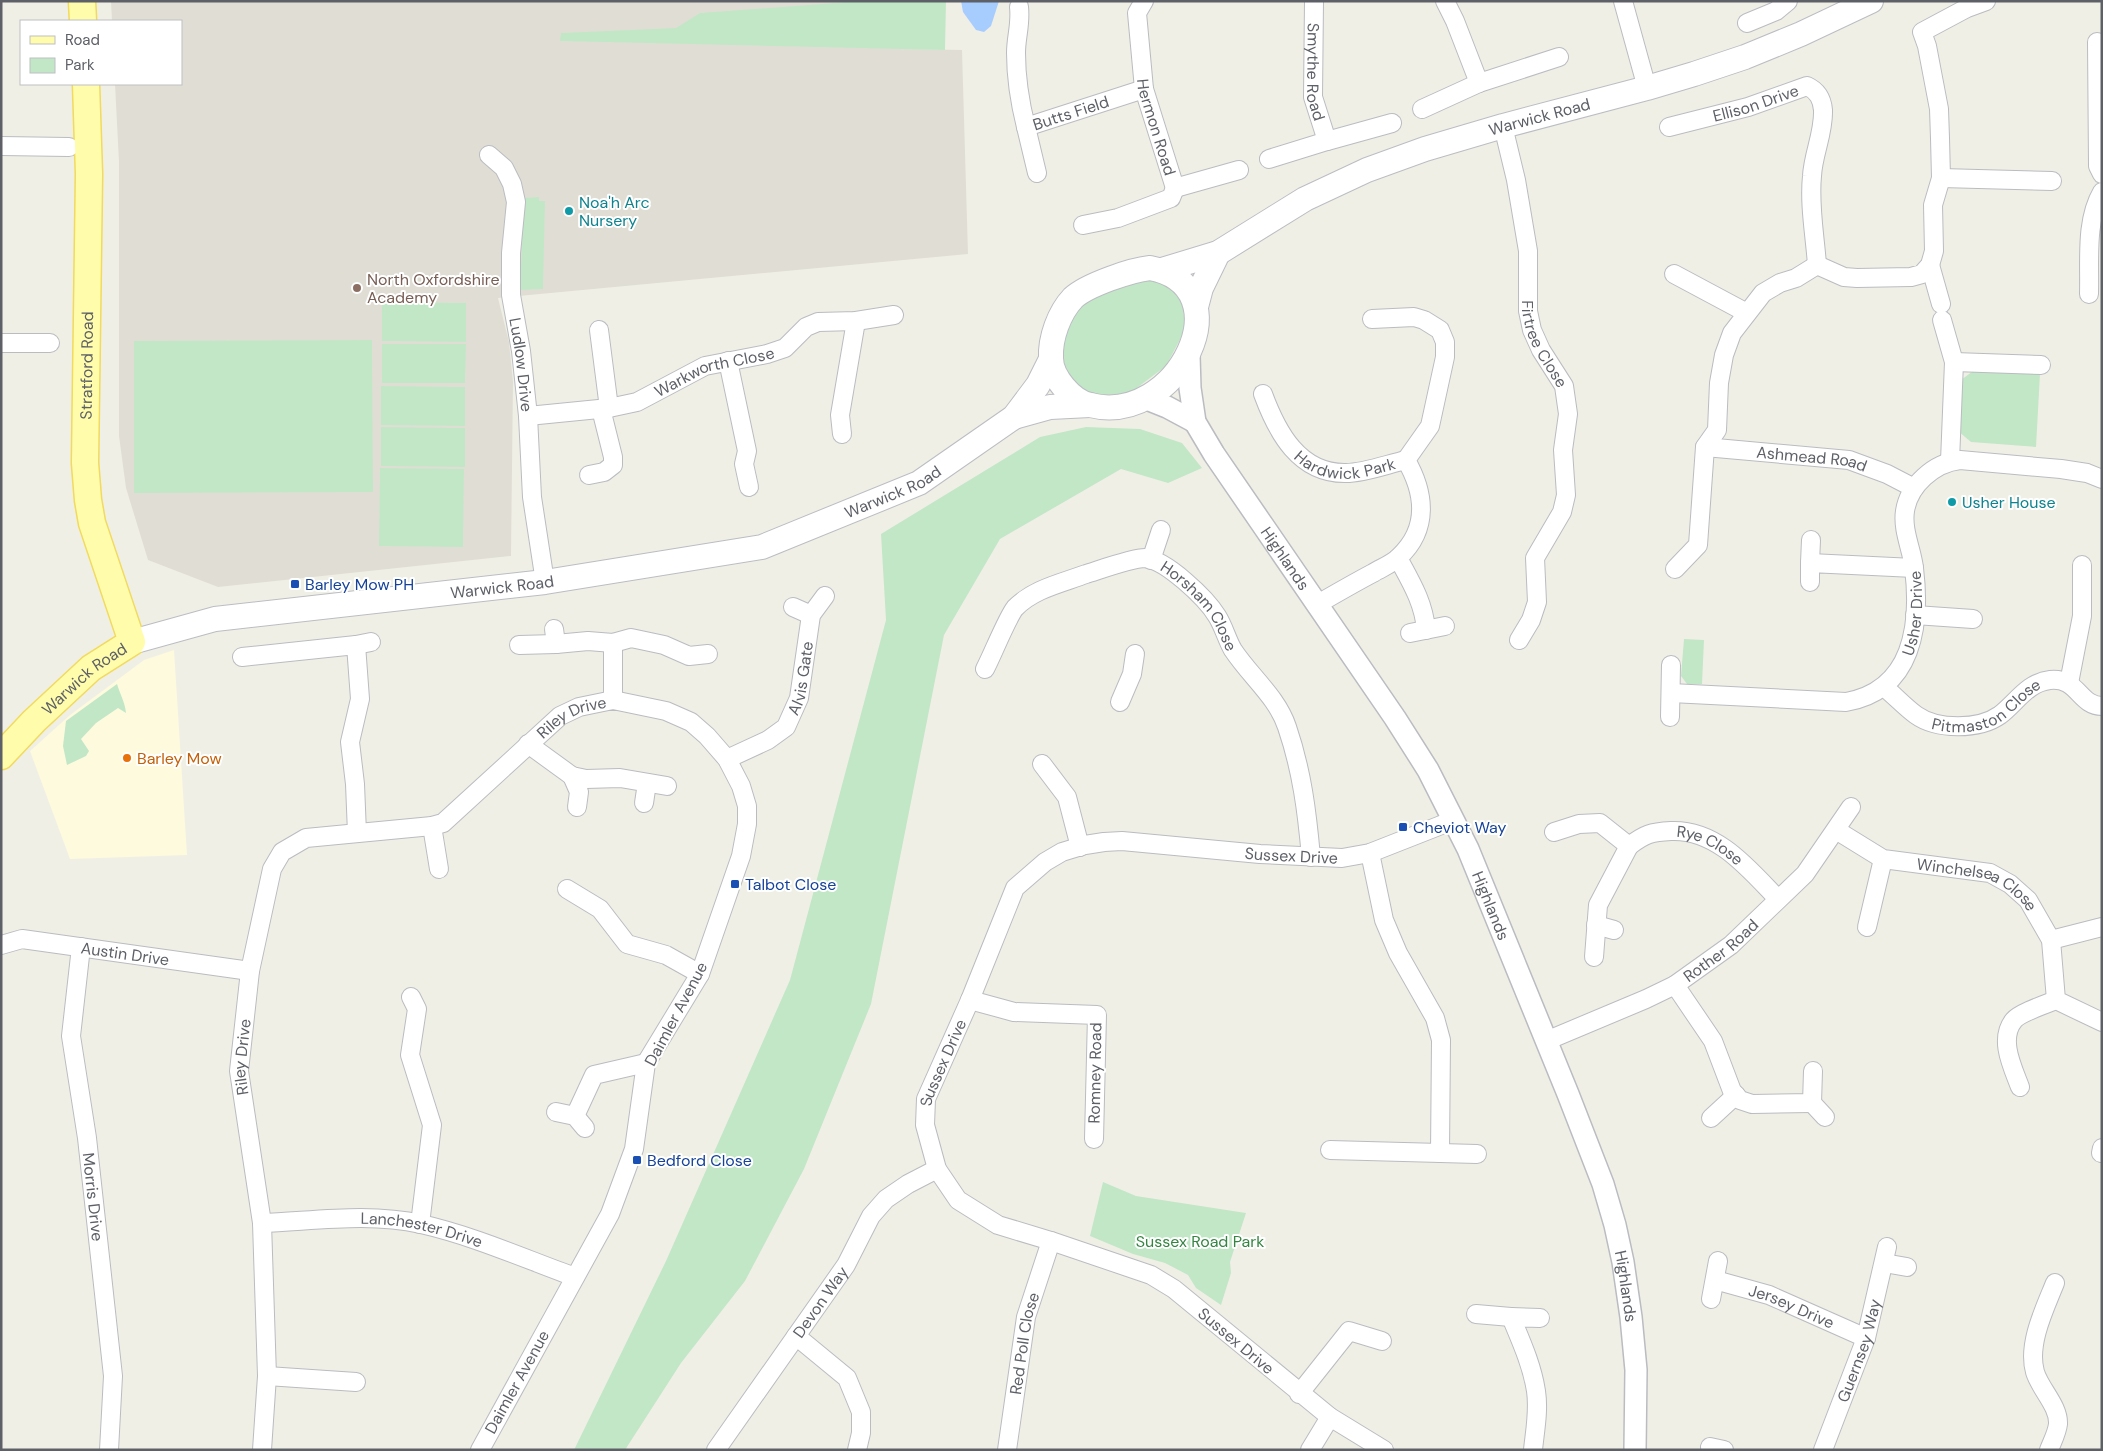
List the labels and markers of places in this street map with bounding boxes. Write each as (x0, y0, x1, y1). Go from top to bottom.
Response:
place label: Noa'h Arc Nursery (579, 192, 650, 231)
marker: Noa'h Arc Nursery (563, 205, 575, 217)
place label: North Oxfordshire Academy (367, 269, 500, 308)
marker: North Oxfordshire Academy (351, 282, 363, 294)
place label: Usher House (1962, 492, 2056, 513)
marker: Usher House (1946, 496, 1958, 508)
place label: Barley Mow PH (305, 574, 414, 595)
marker: Barley Mow PH (289, 578, 301, 590)
place label: Barley Mow (137, 748, 222, 769)
marker: Barley Mow (121, 752, 133, 764)
place label: Cheviot Way (1413, 817, 1507, 838)
marker: Cheviot Way (1397, 821, 1409, 833)
place label: Talbot Close (745, 874, 836, 895)
marker: Talbot Close (729, 878, 741, 890)
place label: Bedford Close (647, 1150, 752, 1171)
marker: Bedford Close (631, 1154, 643, 1166)

